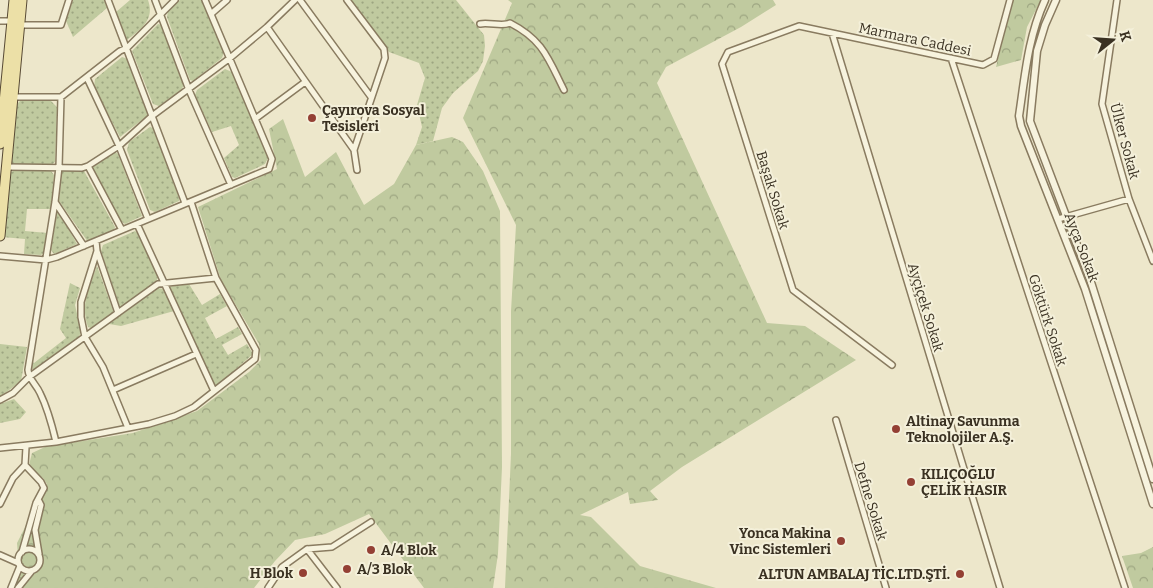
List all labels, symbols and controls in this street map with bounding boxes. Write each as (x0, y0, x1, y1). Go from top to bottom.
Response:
north arrow (1088, 15, 1138, 65)
street label: Marmara Caddesi (857, 19, 973, 60)
text: K (1115, 29, 1135, 44)
street label: Ülker Sokak (1106, 101, 1143, 181)
place label: Çayırova Sosyal Tesisleri (322, 102, 426, 135)
marker: Çayırova Sosyal Tesisleri (306, 112, 318, 124)
street label: Başak Sokak (753, 149, 793, 231)
street label: Ayça Sokak (1061, 210, 1103, 284)
street label: Ayçiçek Sokak (904, 261, 947, 354)
street label: Göktürk Sokak (1025, 272, 1070, 368)
place label: Altinay Savunma Teknolojiler A.Ş. (906, 413, 1020, 446)
marker: Altinay Savunma Teknolojiler A.Ş. (890, 423, 902, 435)
street label: Defne Sokak (850, 460, 891, 543)
place label: KILIÇOĞLU ÇELİK HASIR (921, 465, 1008, 499)
marker: KILIÇOĞLU ÇELİK HASIR (905, 476, 917, 488)
place label: Yonca Makina Vinc Sistemleri (730, 525, 832, 558)
marker: Yonca Makina Vinc Sistemleri (835, 535, 847, 547)
place label: A/4 Blok (381, 542, 437, 559)
marker: A/4 Blok (365, 544, 377, 556)
place label: A/3 Blok (357, 561, 413, 578)
marker: A/3 Blok (341, 563, 353, 575)
place label: H Blok (250, 565, 294, 582)
place label: ALTUN AMBALAJ TİC.LTD.ŞTİ. (758, 565, 950, 583)
marker: H Blok (297, 567, 309, 579)
marker: ALTUN AMBALAJ TİC.LTD.ŞTİ. (954, 568, 966, 580)

